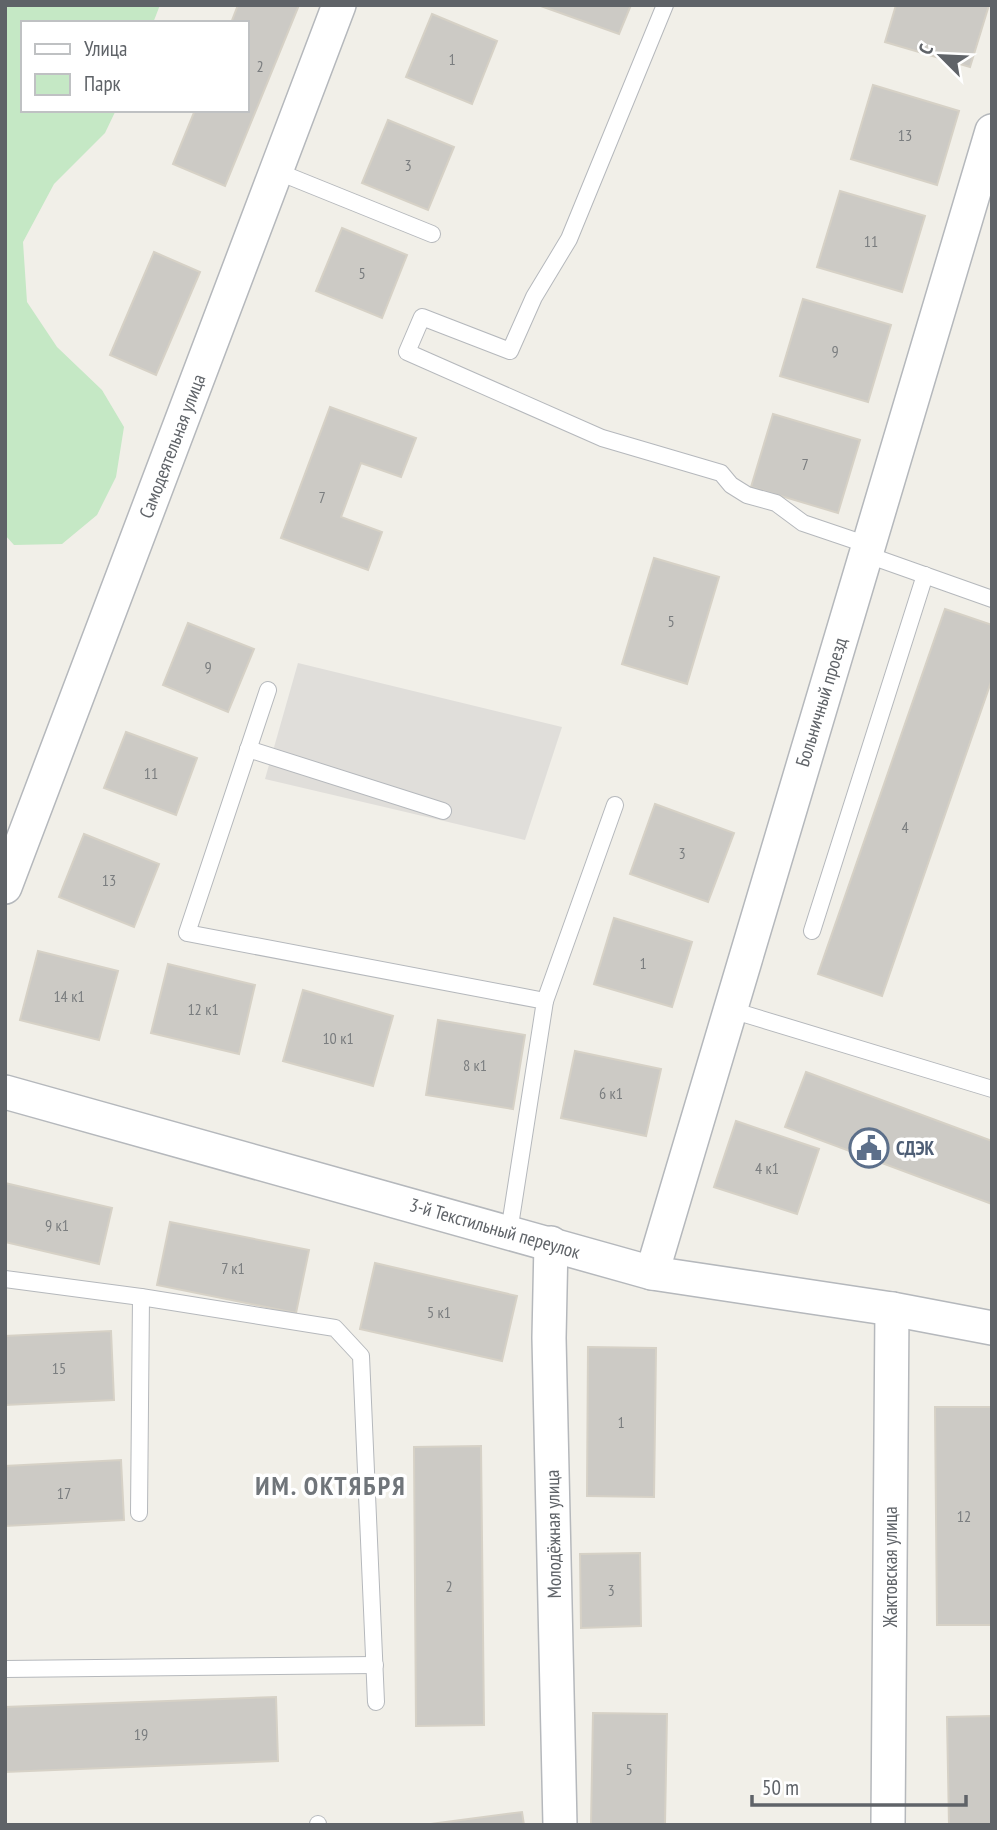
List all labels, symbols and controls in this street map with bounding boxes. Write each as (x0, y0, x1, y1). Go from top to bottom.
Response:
legend (21, 21, 248, 112)
north arrow (906, 21, 976, 91)
text: Улица (84, 35, 127, 62)
text: С (913, 40, 938, 58)
house number: 1 (448, 49, 456, 69)
house number: 2 (256, 56, 264, 76)
text: Парк (84, 70, 121, 97)
house number: 13 (898, 125, 912, 145)
house number: 3 (404, 155, 412, 175)
house number: 11 (864, 231, 878, 251)
house number: 5 (358, 263, 366, 283)
house number: 9 (831, 341, 839, 361)
street label: Самодеятельная улица (133, 371, 211, 521)
house number: 7 (801, 454, 809, 474)
house number: 7 (318, 487, 326, 507)
house number: 5 (667, 611, 675, 631)
street label: Больничный проезд (790, 634, 852, 770)
house number: 9 (204, 657, 212, 677)
house number: 11 (144, 763, 158, 783)
house number: 4 (901, 817, 909, 837)
house number: 3 (678, 843, 686, 863)
house number: 13 (102, 870, 116, 890)
house number: 1 (639, 953, 647, 973)
house number: 14 к1 (53, 986, 85, 1006)
house number: 12 к1 (187, 999, 219, 1019)
house number: 10 к1 (322, 1028, 354, 1048)
house number: 8 к1 (463, 1055, 487, 1075)
house number: 6 к1 (599, 1083, 623, 1103)
public building icon: СДЭК (848, 1127, 890, 1169)
place label: СДЭК (896, 1136, 935, 1160)
house number: 4 к1 (755, 1158, 779, 1178)
street label: 3-й Текстильный переулок (407, 1192, 584, 1264)
house number: 9 к1 (45, 1215, 69, 1235)
house number: 7 к1 (221, 1258, 245, 1278)
house number: 5 к1 (427, 1302, 451, 1322)
house number: 15 (52, 1358, 66, 1378)
house number: 1 (617, 1412, 625, 1432)
district label: ИМ. ОКТЯБРЯ (255, 1469, 407, 1502)
street label: Молодёжная улица (540, 1469, 566, 1599)
house number: 17 (57, 1483, 71, 1503)
street label: Жактовская улица (878, 1506, 902, 1629)
house number: 12 (957, 1506, 971, 1526)
house number: 2 (445, 1576, 453, 1596)
house number: 3 (607, 1580, 615, 1600)
house number: 19 (134, 1724, 148, 1744)
house number: 5 (625, 1759, 633, 1779)
scale bar (752, 1764, 965, 1808)
text: 50 m (762, 1774, 799, 1801)

